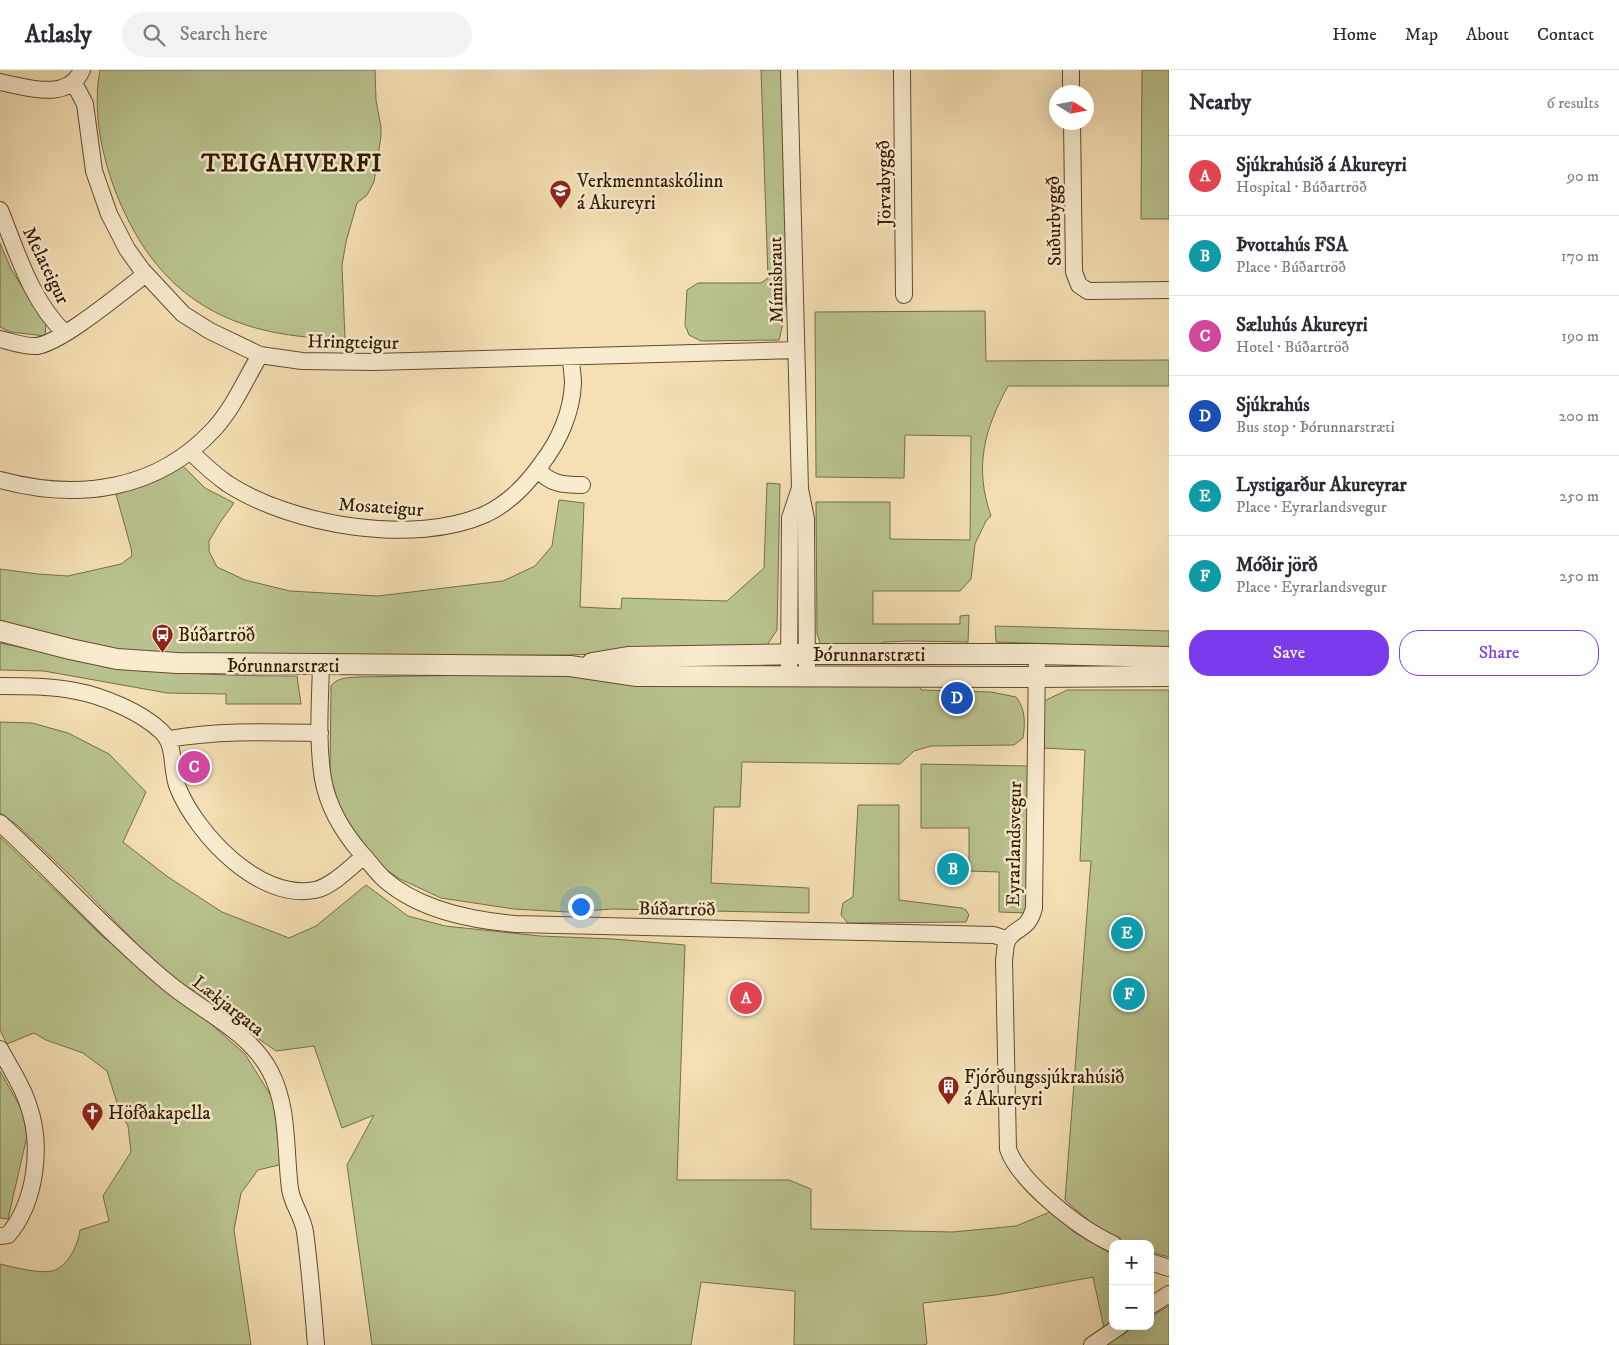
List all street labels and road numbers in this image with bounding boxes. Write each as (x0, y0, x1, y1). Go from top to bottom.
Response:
street label: Jörvabyggð (872, 140, 897, 228)
street label: Suðurbyggð (1042, 176, 1067, 266)
street label: Melateigur (17, 223, 74, 308)
street label: Mímisbraut (764, 236, 789, 324)
street label: Hringteigur (307, 330, 399, 355)
street label: Mosateigur (338, 493, 424, 522)
street label: Þórunnarstræti (813, 644, 925, 667)
street label: Þórunnarstræti (227, 655, 339, 678)
street label: Eyrarlandsvegur (1002, 781, 1027, 907)
street label: Búðartröð (638, 897, 716, 922)
street label: Lækjargata (187, 971, 269, 1041)

